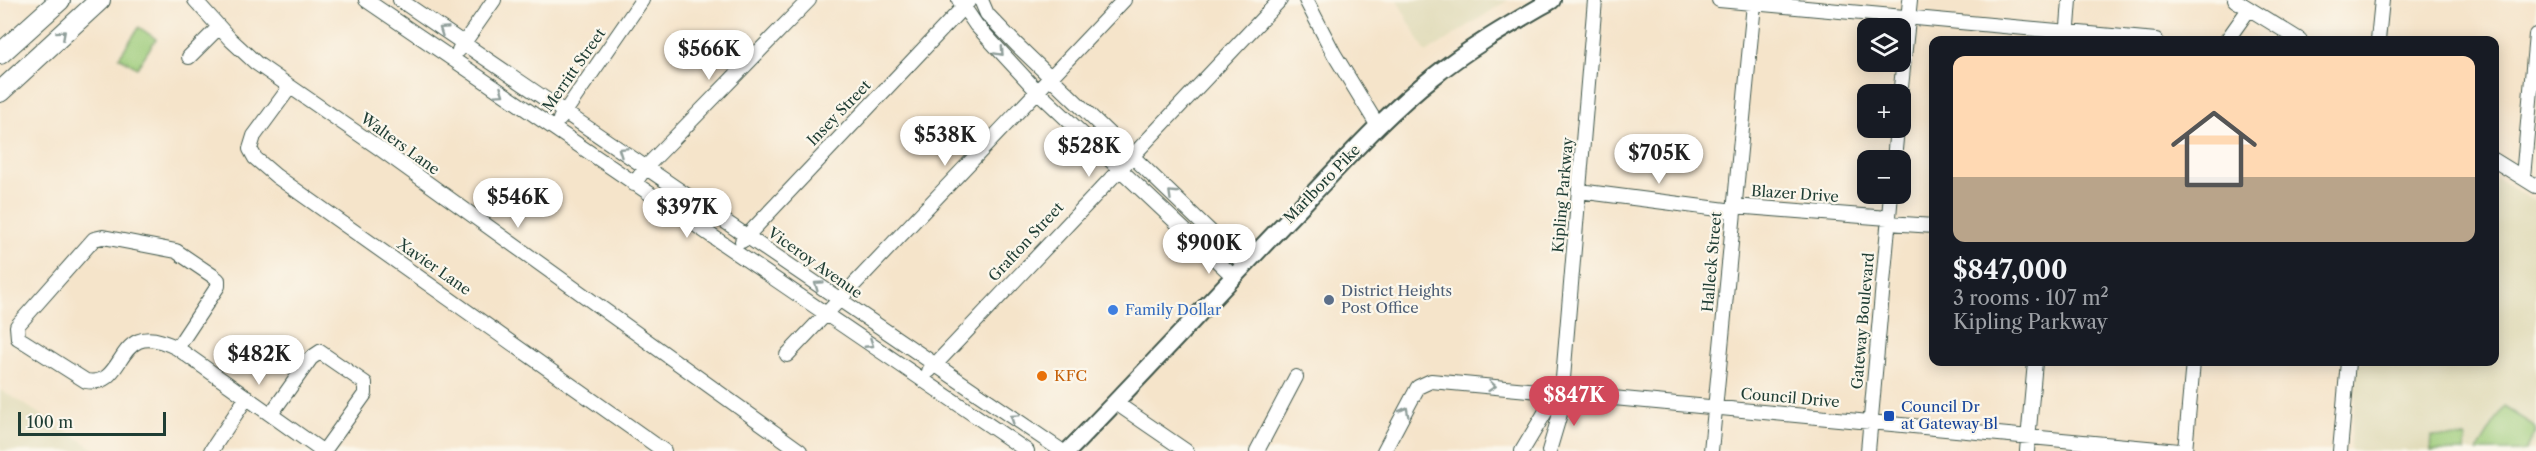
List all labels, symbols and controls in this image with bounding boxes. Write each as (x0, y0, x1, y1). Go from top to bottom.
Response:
map controls (1857, 18, 1911, 204)
button: layers (1857, 18, 1911, 72)
street label: Merritt Street (538, 24, 610, 115)
one-way arrow (439, 26, 450, 37)
one-way arrow (55, 30, 66, 41)
pin: $566K (667, 30, 751, 81)
text: $566K (678, 37, 740, 61)
one-way arrow (993, 45, 1004, 55)
street label: Insey Street (803, 75, 875, 149)
button: + (1857, 84, 1911, 138)
one-way arrow (494, 86, 505, 97)
icon: home (2160, 95, 2268, 203)
street label: Walters Lane (356, 108, 444, 179)
pin: $538K (903, 116, 987, 167)
text: $538K (914, 123, 976, 147)
pin: $528K (1047, 127, 1131, 178)
text: $528K (1058, 134, 1120, 158)
pin: $705K (1617, 134, 1701, 185)
street label: Kipling Parkway (1548, 136, 1577, 254)
street label: Marlboro Pike (1279, 140, 1364, 227)
text: $705K (1628, 141, 1690, 165)
one-way arrow (618, 147, 629, 158)
button: − (1857, 150, 1911, 204)
pin: $546K (476, 178, 560, 229)
street label: Blazer Drive (1751, 181, 1840, 206)
text: $546K (487, 185, 549, 209)
pin: $397K (645, 188, 729, 239)
one-way arrow (1168, 190, 1178, 201)
text: $397K (657, 195, 717, 219)
street label: Grafton Street (984, 197, 1068, 285)
street label: Halleck Street (1698, 210, 1725, 313)
street label: Viceroy Avenue (763, 222, 866, 302)
pin: $900K (1167, 224, 1251, 275)
text: $900K (1177, 231, 1241, 255)
street label: Xavier Lane (393, 234, 475, 299)
street label: Gateway Boulevard (1847, 252, 1878, 390)
text: $847,000 (1953, 254, 2068, 286)
one-way arrow (813, 281, 824, 292)
place label: District Heights Post Office (1341, 281, 1452, 317)
text: 3 rooms · 107 m² (1953, 286, 2109, 310)
marker: District Heights Post Office (1322, 293, 1336, 307)
place label: Family Dollar (1125, 300, 1222, 319)
marker: Family Dollar (1106, 303, 1120, 317)
text: Kipling Parkway (1953, 310, 2108, 334)
pin: $482K (217, 335, 301, 386)
one-way arrow (863, 337, 874, 348)
text: $482K (227, 342, 291, 366)
place label: KFC (1054, 366, 1087, 385)
marker: KFC (1035, 369, 1049, 383)
pin: $847K (1532, 376, 1616, 427)
one-way arrow (1487, 379, 1496, 392)
text: $847K (1543, 383, 1605, 407)
street label: Council Drive (1740, 384, 1840, 411)
place label: Council Dr at Gateway Bl (1901, 397, 1998, 433)
one-way arrow (1398, 407, 1409, 418)
scale bar (18, 409, 166, 436)
marker: Council Dr at Gateway Bl (1882, 409, 1896, 423)
text: 100 m (27, 412, 73, 432)
one-way arrow (1010, 414, 1021, 425)

